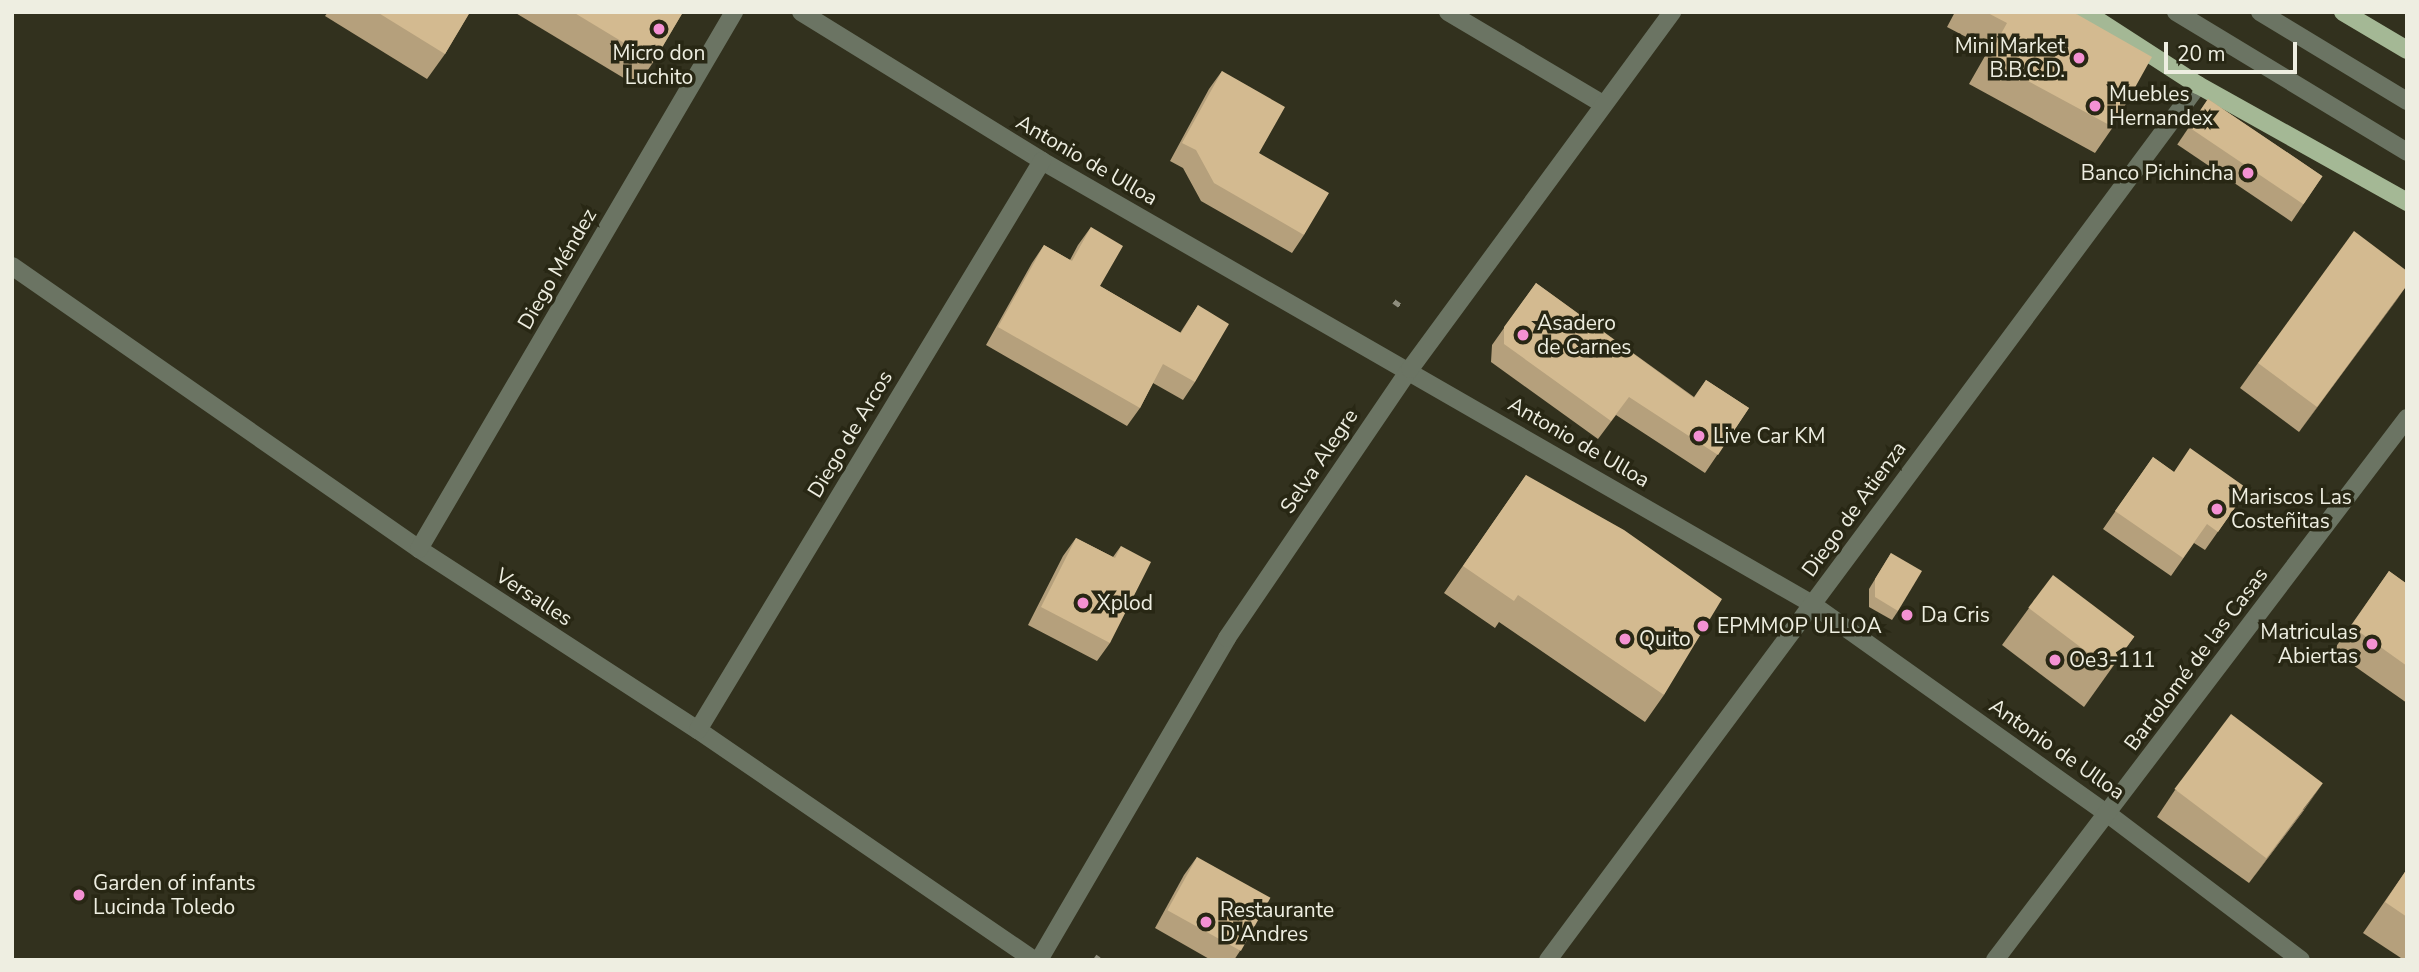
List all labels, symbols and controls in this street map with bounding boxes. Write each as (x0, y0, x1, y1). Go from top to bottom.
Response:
marker: Micro don Luchito (651, 21, 667, 37)
scale bar (2167, 28, 2300, 72)
place label: Mini Market B.B.C.D. (1955, 33, 2065, 83)
place label: Micro don Luchito (613, 40, 705, 90)
text: 20 m (2177, 40, 2226, 68)
marker: Mini Market B.B.C.D. (2071, 50, 2087, 66)
place label: Muebles Hernandex (2109, 81, 2213, 131)
marker: Muebles Hernandex (2087, 98, 2103, 114)
street label: Antonio de Ulloa (1012, 109, 1162, 211)
place label: Banco Pichincha (2081, 160, 2234, 186)
marker: Banco Pichincha (2240, 165, 2256, 181)
street label: Diego Méndez (512, 204, 602, 334)
place label: Asadero de Carnes (1537, 310, 1631, 360)
marker: Asadero de Carnes (1515, 327, 1531, 343)
street label: Diego de Arcos (802, 366, 898, 502)
street label: Antonio de Ulloa (1504, 391, 1654, 493)
street label: Selva Alegre (1275, 404, 1363, 518)
place label: Live Car KM (1713, 423, 1825, 449)
marker: Live Car KM (1691, 428, 1707, 444)
street label: Diego de Atienza (1797, 436, 1911, 582)
place label: Mariscos Las Costeñitas (2231, 484, 2352, 534)
marker: Mariscos Las Costeñitas (2209, 501, 2225, 517)
street label: Versalles (491, 563, 577, 631)
street label: Bartolomé de las Casas (2119, 563, 2273, 755)
place label: Xplod (1097, 590, 1153, 616)
marker: Xplod (1075, 595, 1091, 611)
place label: Da Cris (1921, 602, 1990, 628)
marker: Da Cris (1899, 607, 1915, 623)
place label: EPMMOP ULLOA (1717, 613, 1882, 639)
marker: EPMMOP ULLOA (1695, 618, 1711, 634)
place label: Matriculas Abiertas (2260, 619, 2358, 669)
place label: Quito (1639, 626, 1691, 652)
marker: Quito (1617, 631, 1633, 647)
marker: Matriculas Abiertas (2364, 636, 2380, 652)
place label: Oe3-111 (2069, 647, 2156, 673)
marker: Oe3-111 (2047, 652, 2063, 668)
street label: Antonio de Ulloa (1985, 693, 2129, 805)
place label: Garden of infants Lucinda Toledo (93, 870, 256, 920)
marker: Garden of infants Lucinda Toledo (71, 887, 87, 903)
place label: Restaurante D'Andres (1220, 897, 1334, 947)
marker: Restaurante D'Andres (1198, 914, 1214, 930)

